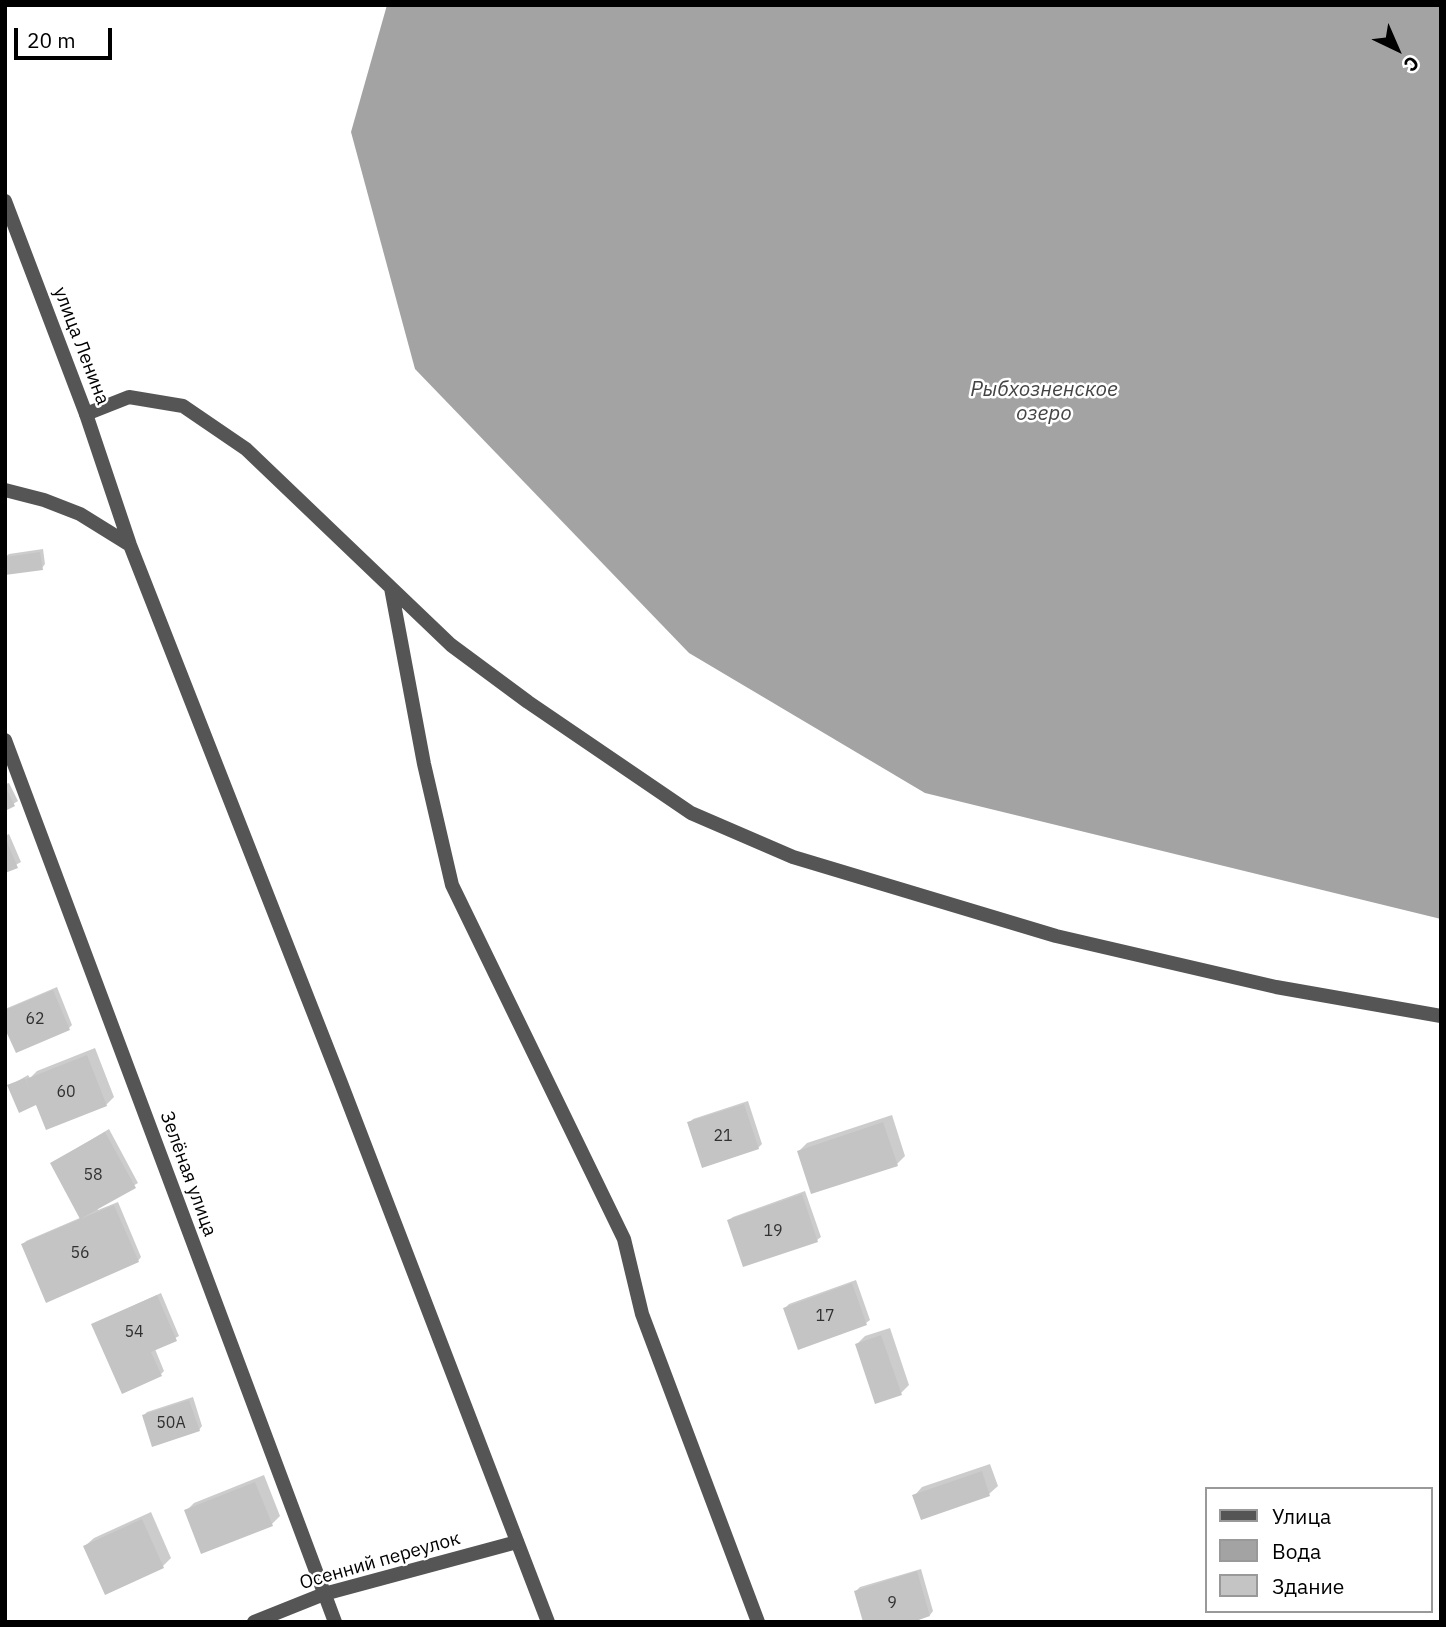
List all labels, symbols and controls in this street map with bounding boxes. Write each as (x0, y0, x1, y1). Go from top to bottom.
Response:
scale bar (18, 14, 116, 58)
north arrow (1362, 14, 1432, 84)
text: 20 m (27, 26, 76, 54)
text: С (1399, 51, 1424, 77)
street label: улица Ленина (48, 284, 114, 408)
water label: Рыбхозненское озеро (970, 377, 1118, 427)
house number: 62 (25, 1009, 45, 1029)
house number: 60 (56, 1082, 76, 1102)
street label: Зелёная улица (155, 1108, 221, 1240)
house number: 21 (713, 1126, 733, 1146)
house number: 58 (83, 1165, 103, 1185)
house number: 19 (763, 1221, 783, 1241)
house number: 56 (70, 1243, 90, 1263)
house number: 17 (815, 1306, 835, 1326)
house number: 54 (124, 1322, 144, 1342)
house number: 50А (156, 1413, 186, 1433)
legend (1204, 1487, 1432, 1613)
text: Улица (1272, 1502, 1331, 1530)
street label: Осенний переулок (297, 1527, 463, 1595)
text: Вода (1272, 1537, 1321, 1565)
text: Здание (1272, 1572, 1344, 1600)
house number: 9 (887, 1593, 897, 1613)

